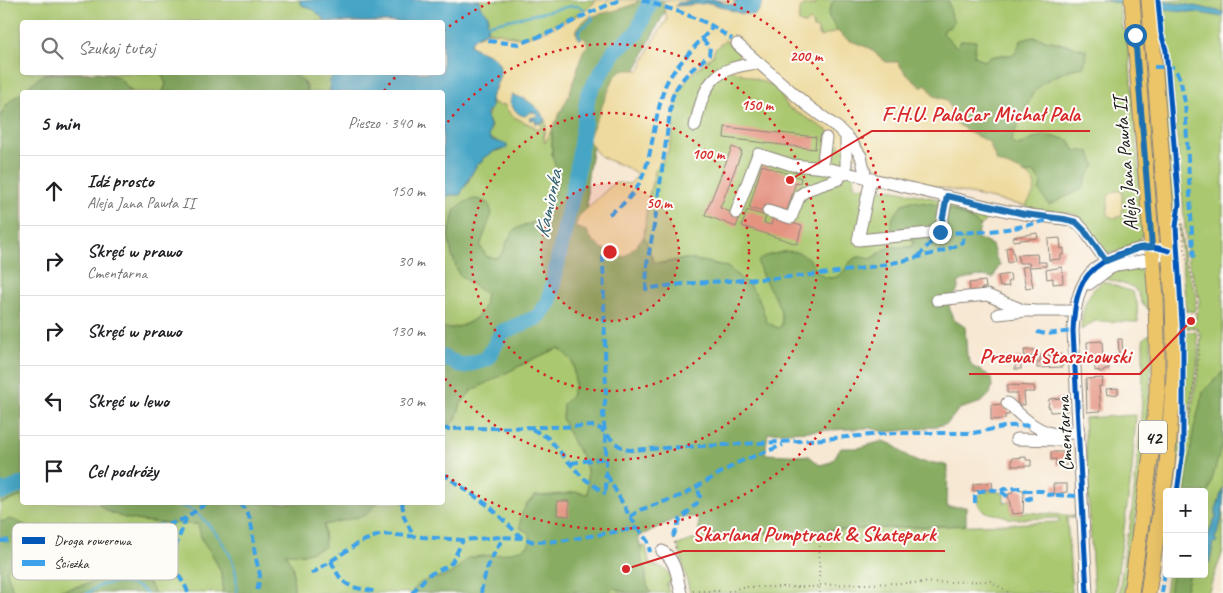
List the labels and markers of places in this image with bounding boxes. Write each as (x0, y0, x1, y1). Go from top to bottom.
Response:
callout: F.H.U. PalaCar Michał Pala (872, 95, 1090, 131)
centre of rings (601, 243, 619, 261)
callout: Przewał Staszicowski (969, 338, 1140, 374)
callout: Skarland Pumptrack & Skatepark (683, 515, 945, 551)

